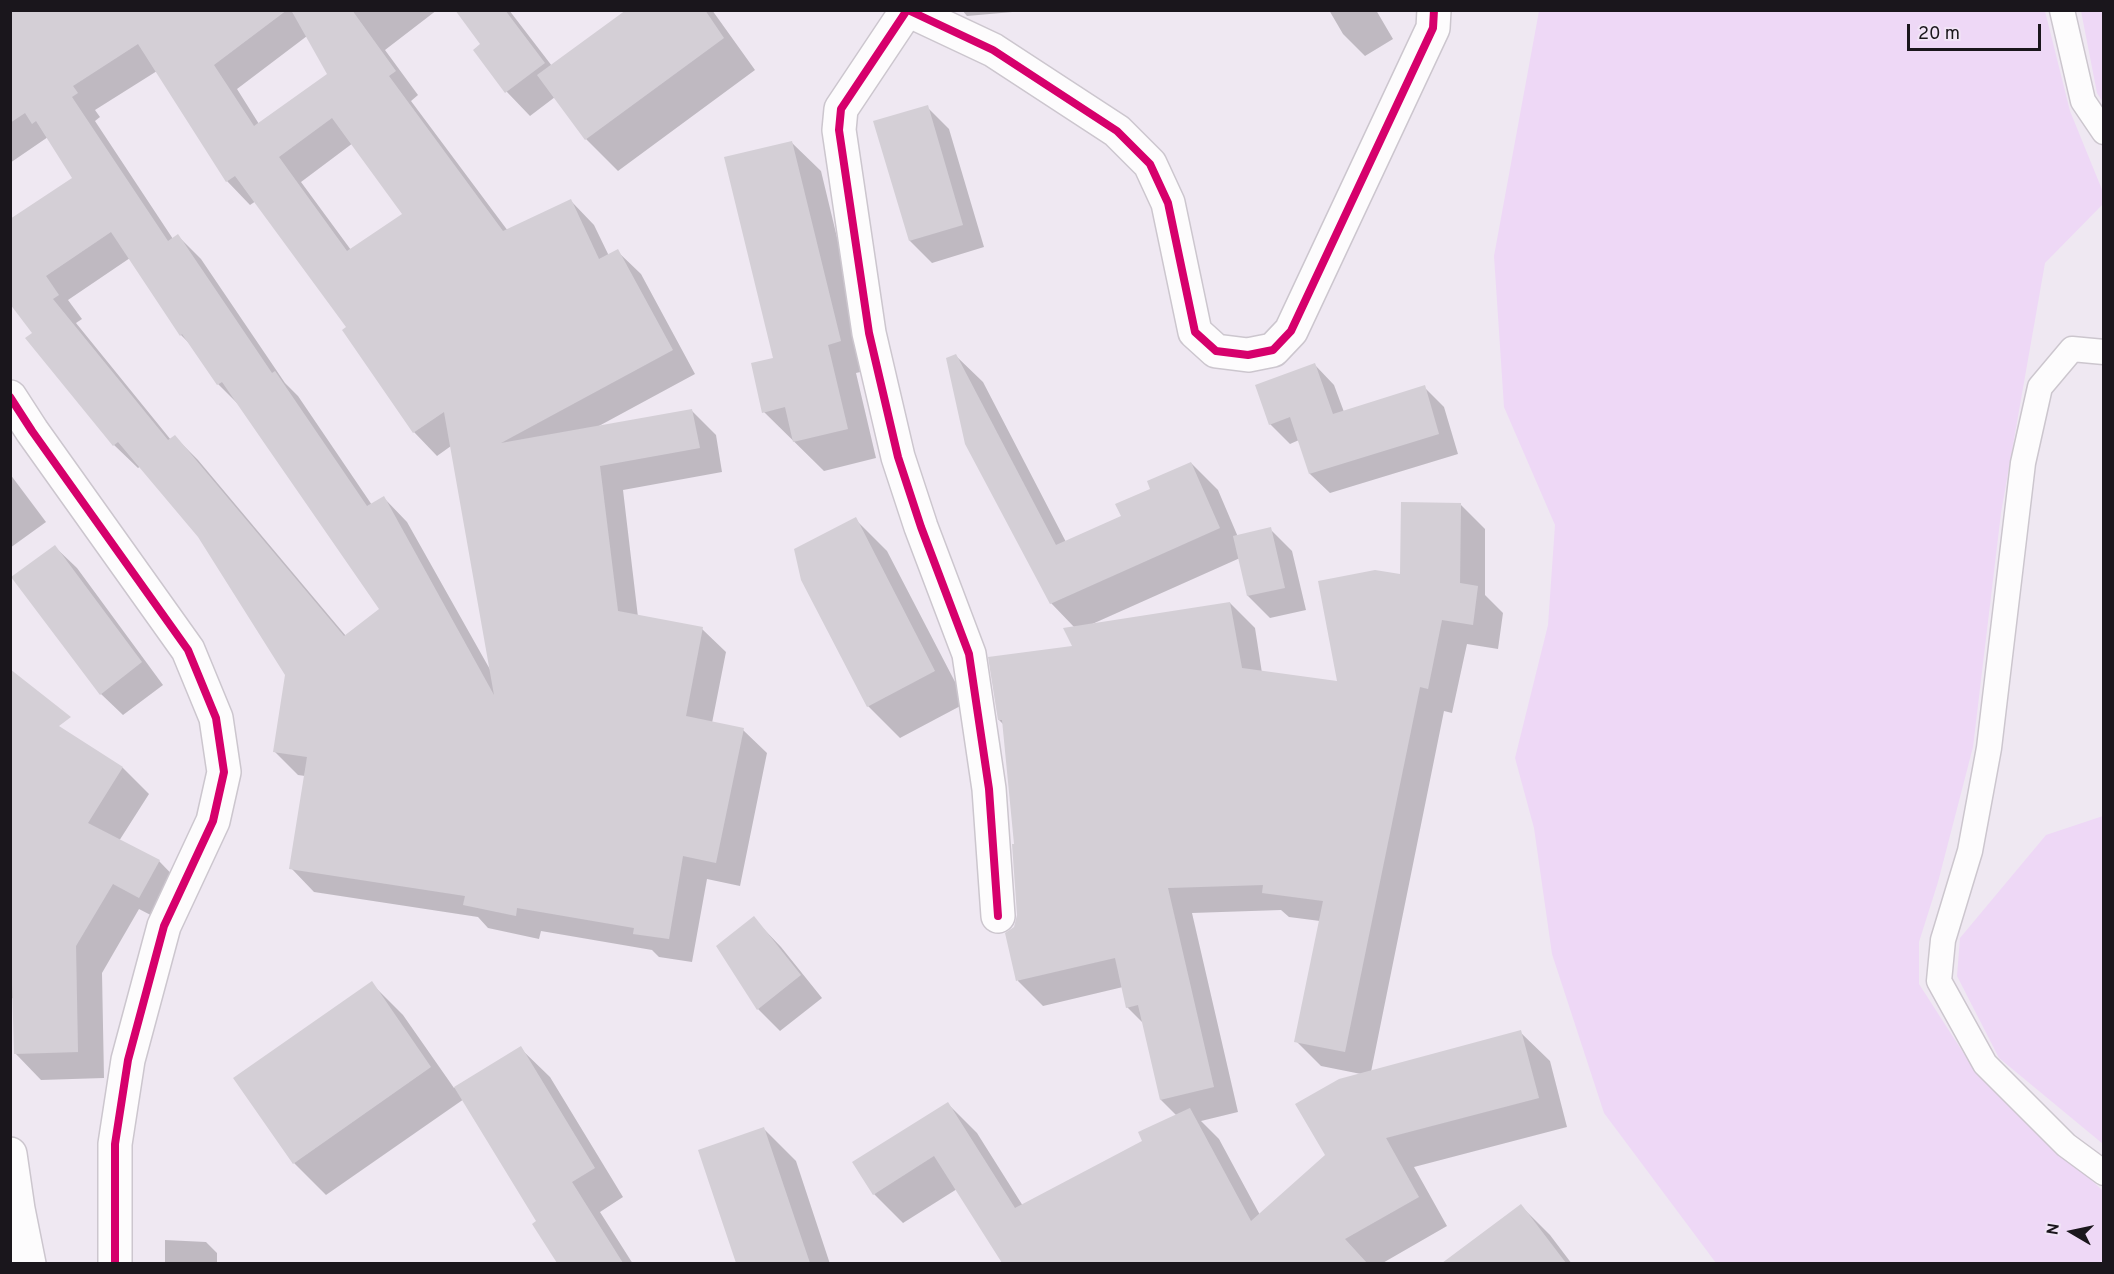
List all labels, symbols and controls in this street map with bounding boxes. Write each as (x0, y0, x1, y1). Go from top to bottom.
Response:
scale bar (1910, 12, 2044, 50)
text: 20 m (1918, 23, 1960, 46)
north arrow (2042, 1202, 2102, 1262)
text: N (2043, 1222, 2065, 1236)

